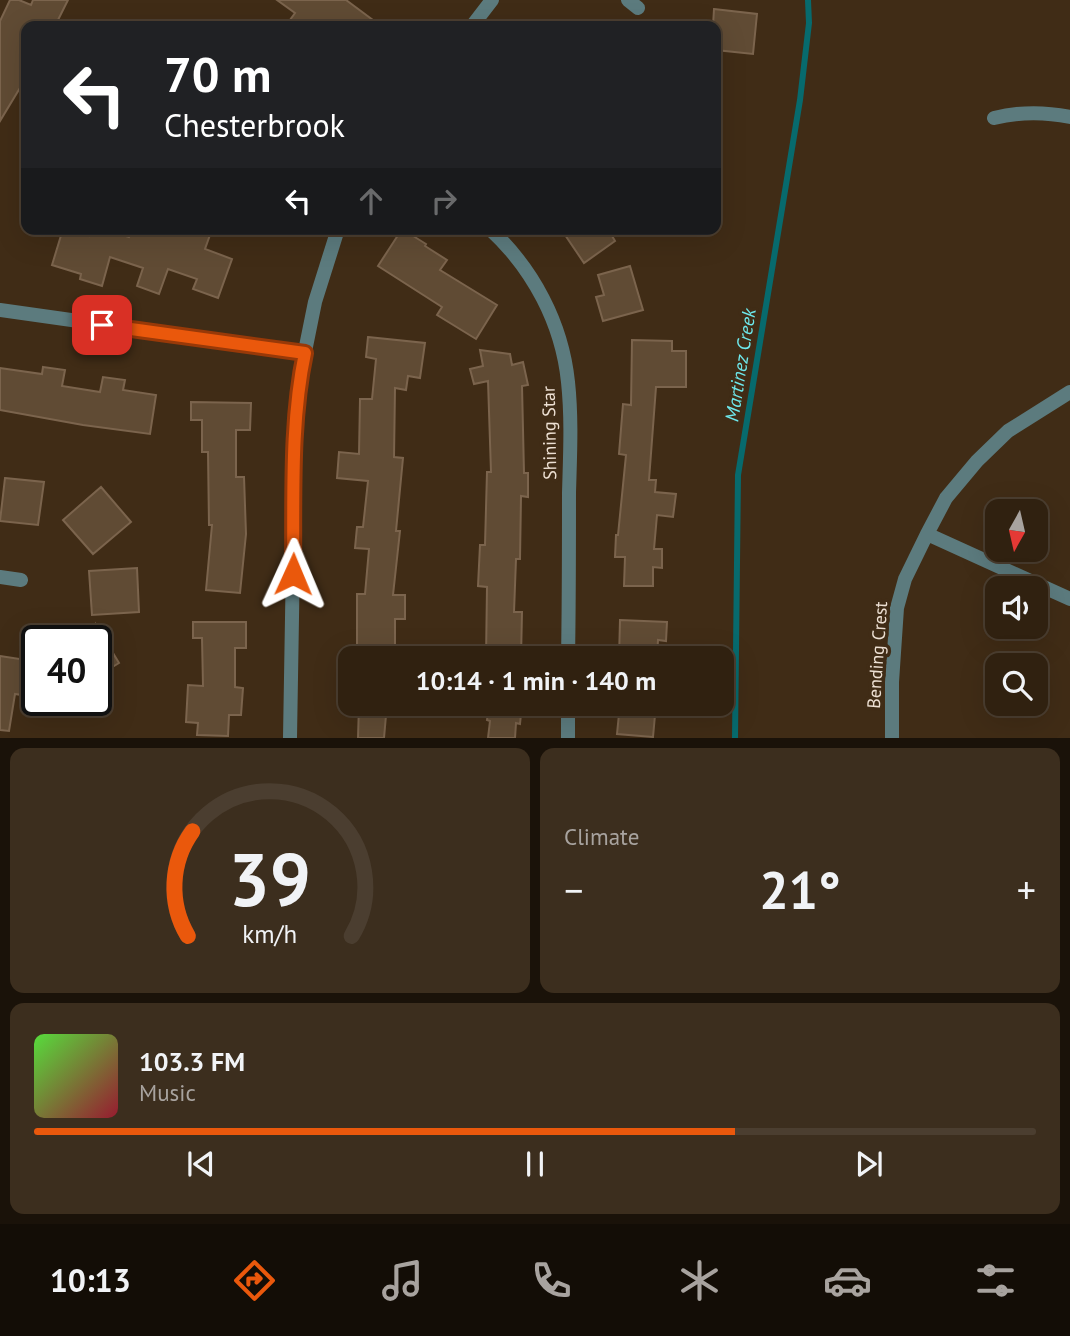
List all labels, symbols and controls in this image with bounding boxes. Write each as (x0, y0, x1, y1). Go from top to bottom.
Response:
text: 70 m (164, 42, 271, 106)
icon: left (49, 49, 140, 140)
text: Chesterbrook (164, 104, 345, 146)
icon: left (279, 182, 317, 220)
icon: ahead (352, 182, 390, 220)
icon: right (425, 182, 463, 220)
pin (72, 295, 132, 355)
water label: Martinez Creek (719, 305, 761, 423)
icon: arrive (83, 306, 121, 344)
street label: Shining Star (537, 386, 561, 480)
north arrow (985, 499, 1048, 562)
map controls (985, 499, 1048, 716)
position arrow (256, 537, 330, 611)
button: sound (985, 576, 1048, 639)
street label: Bending Crest (862, 601, 892, 709)
speed limit sign: 40 (21, 625, 112, 716)
button: search (985, 653, 1048, 716)
text: 10:14 · 1 min · 140 m (416, 664, 656, 697)
text: Climate (564, 822, 639, 851)
text: 39 (229, 833, 311, 927)
text: 21° (759, 856, 841, 923)
text: − (564, 865, 583, 914)
text: + (1017, 865, 1036, 914)
text: km/h (243, 918, 297, 950)
text: 103.3 FM (139, 1045, 245, 1078)
text: Music (139, 1078, 196, 1107)
icon: previous (182, 1145, 220, 1183)
icon: pause (516, 1145, 554, 1183)
icon: next (850, 1145, 888, 1183)
icon: directions (230, 1256, 279, 1305)
icon: music (378, 1256, 427, 1305)
icon: phone (527, 1256, 576, 1305)
icon: climate (675, 1256, 724, 1305)
icon: car (823, 1256, 872, 1305)
icon: filters (971, 1256, 1020, 1305)
text: 10:13 (50, 1259, 131, 1301)

